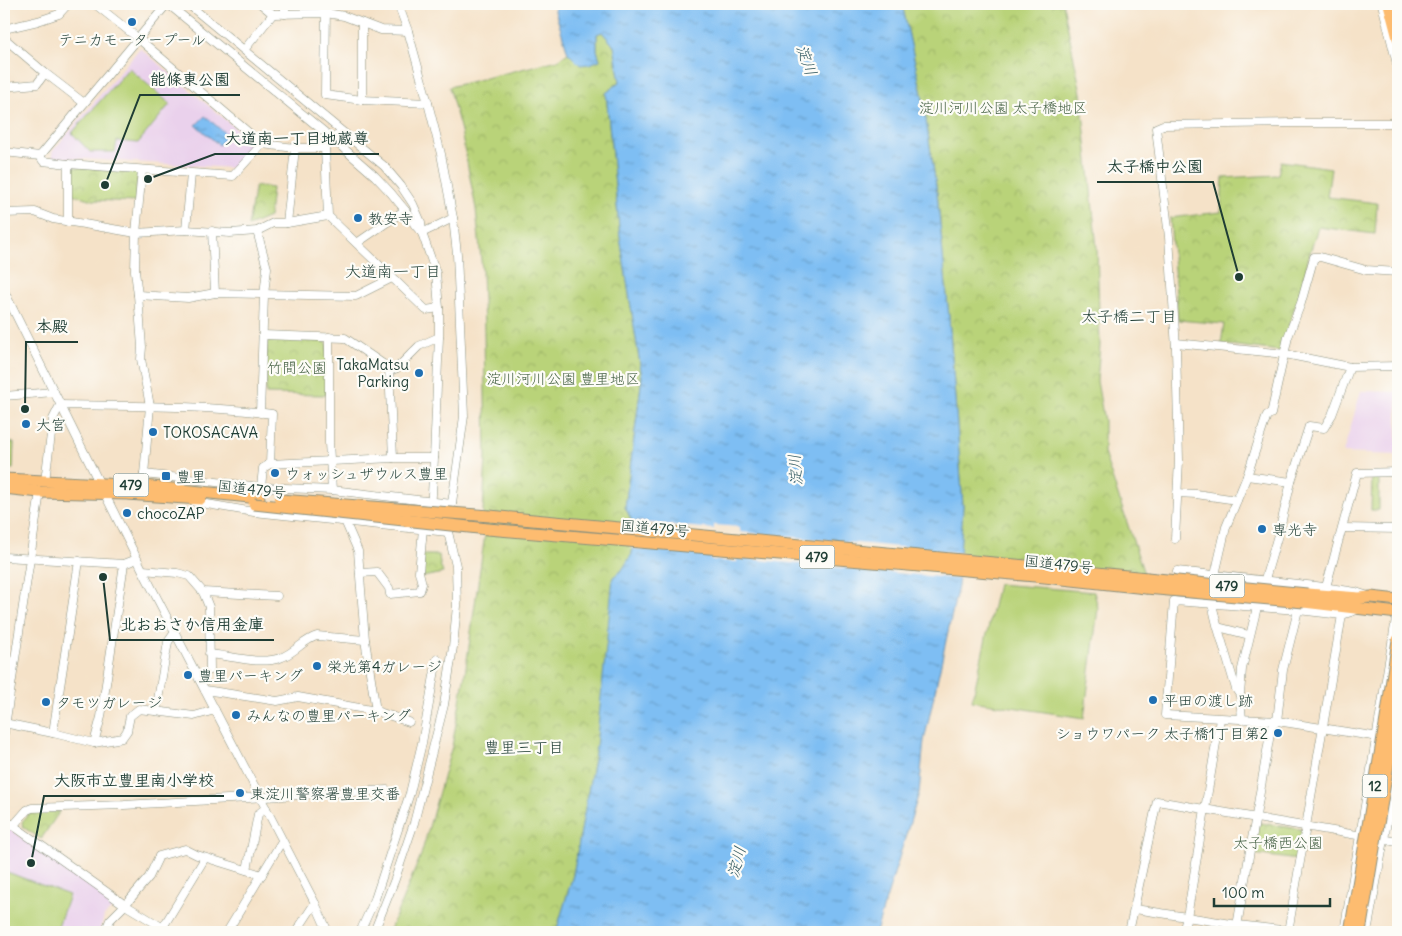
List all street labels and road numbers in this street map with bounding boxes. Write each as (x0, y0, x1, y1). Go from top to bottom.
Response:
road number: 479 (114, 474, 148, 496)
street label: 国道479号 (216, 476, 288, 502)
street label: 国道479号 (620, 516, 690, 540)
road number: 479 (800, 546, 834, 568)
street label: 国道479号 (1023, 551, 1095, 577)
road number: 479 (1210, 574, 1244, 598)
road number: 12 (1362, 774, 1388, 798)

